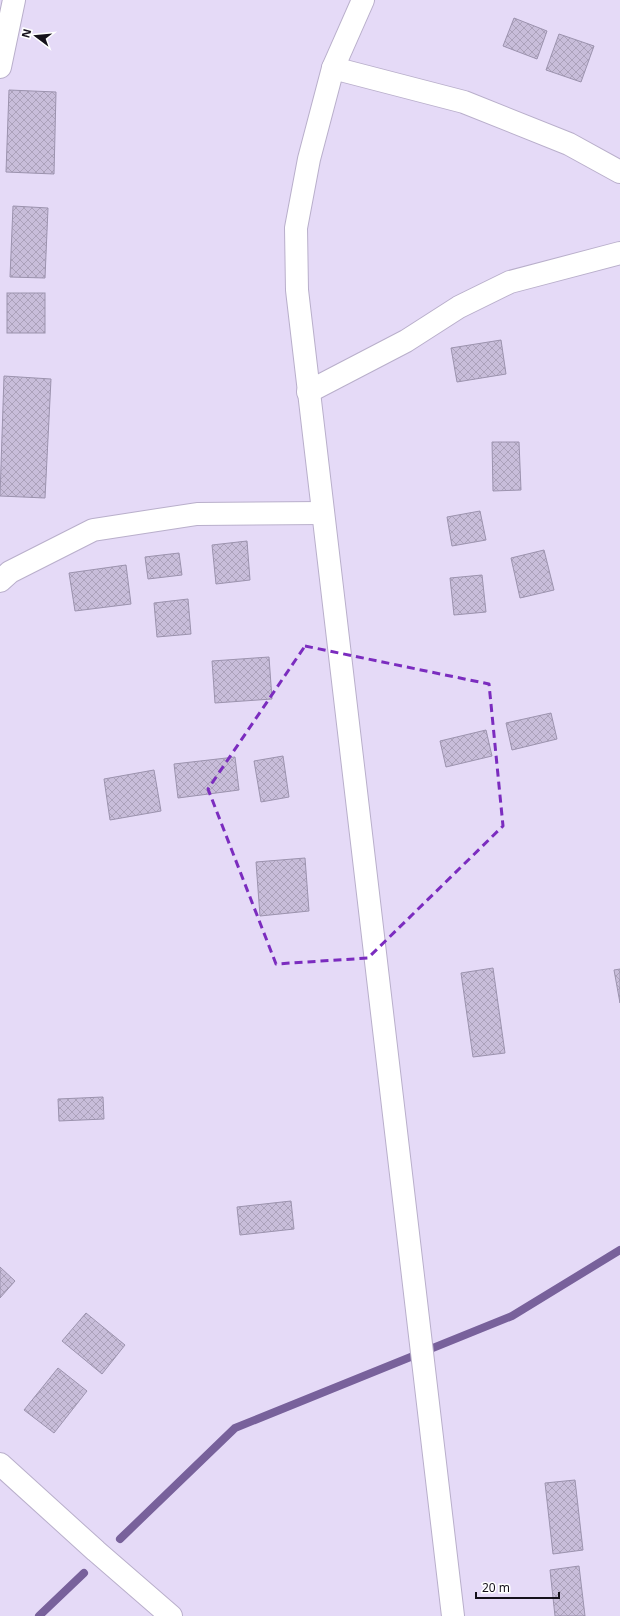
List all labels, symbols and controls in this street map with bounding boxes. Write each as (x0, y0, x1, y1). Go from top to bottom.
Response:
north arrow (16, 16, 56, 56)
text: N (17, 27, 34, 39)
scale bar (476, 1574, 559, 1600)
text: 20 m (482, 1579, 510, 1596)

